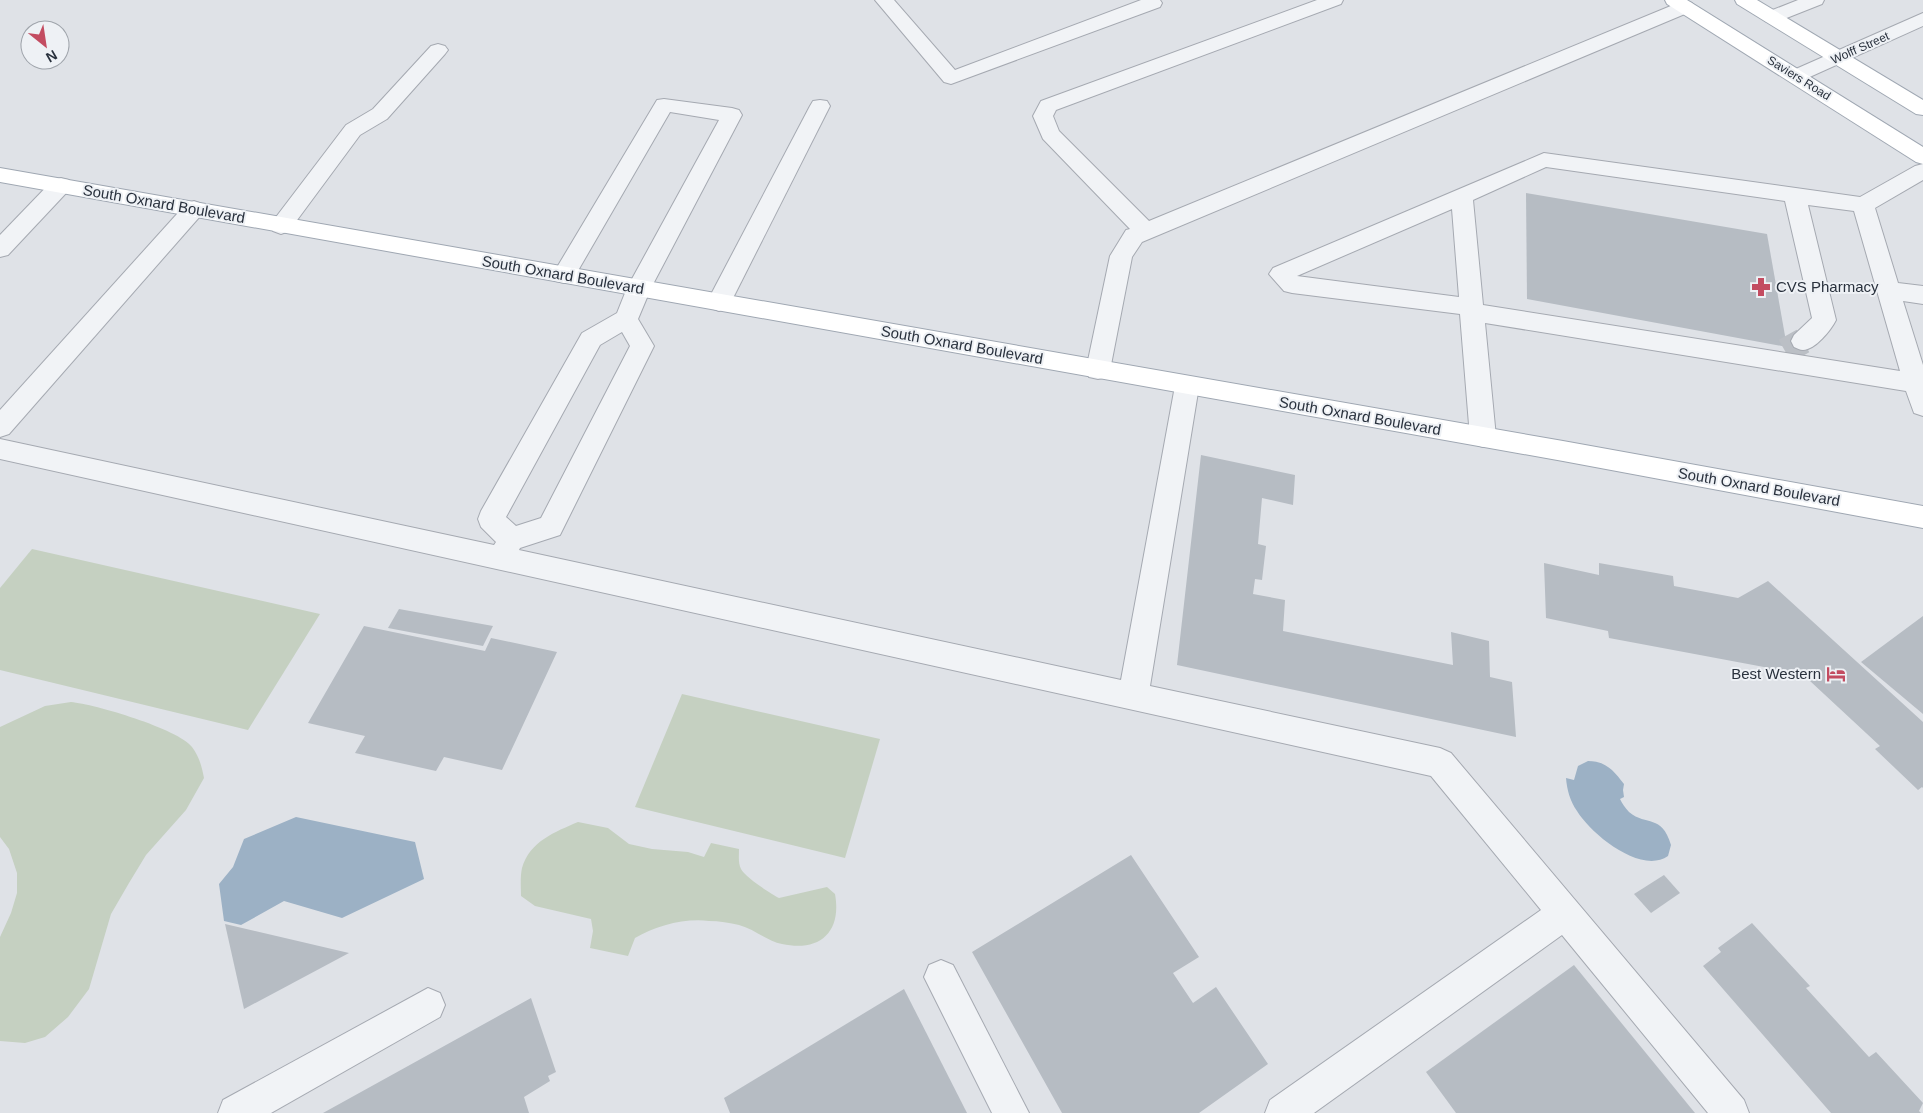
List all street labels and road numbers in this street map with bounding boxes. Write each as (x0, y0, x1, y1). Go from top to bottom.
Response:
street label: Wolff Street (1829, 29, 1892, 67)
street label: Saviers Road (1765, 53, 1833, 103)
street label: South Oxnard Boulevard (82, 181, 246, 226)
street label: South Oxnard Boulevard (481, 252, 645, 297)
street label: South Oxnard Boulevard (880, 322, 1044, 367)
street label: South Oxnard Boulevard (1278, 393, 1442, 438)
street label: South Oxnard Boulevard (1677, 464, 1841, 509)

